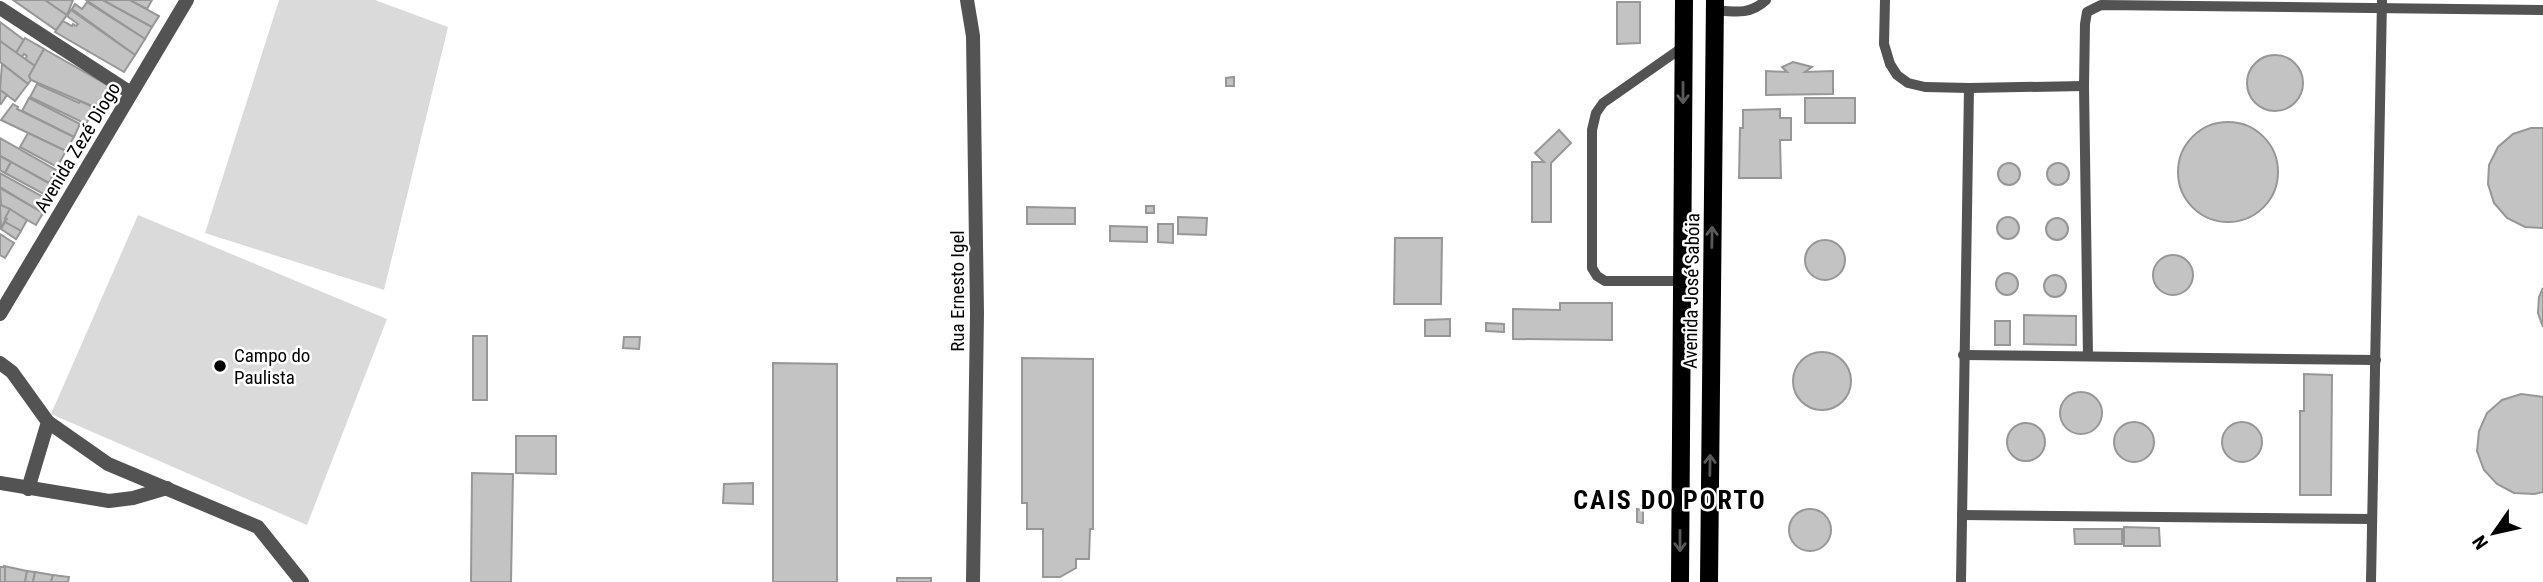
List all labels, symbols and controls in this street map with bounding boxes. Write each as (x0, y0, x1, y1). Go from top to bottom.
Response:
street label: Avenida Zezé Diogo (30, 78, 125, 216)
one-way arrow (1676, 81, 1690, 104)
street label: Avenida José Sabóia (1679, 213, 1704, 369)
one-way arrow (1705, 226, 1719, 249)
street label: Rua Ernesto Igel (946, 230, 969, 352)
place label: Campo do Paulista (234, 344, 310, 389)
marker: Campo do Paulista (212, 358, 228, 374)
one-way arrow (1703, 454, 1717, 477)
district label: CAIS DO PORTO (1573, 485, 1767, 515)
north arrow (2459, 498, 2529, 568)
one-way arrow (1673, 529, 1687, 552)
text: N (2468, 531, 2493, 553)

